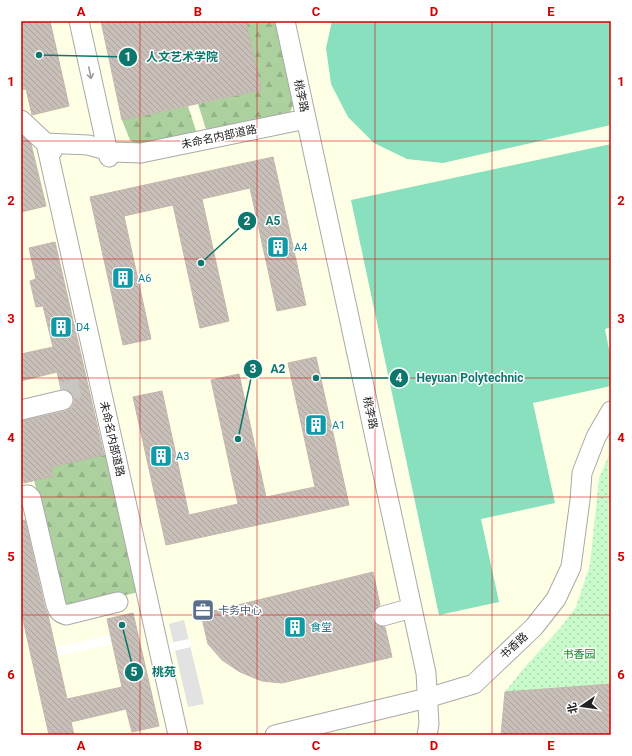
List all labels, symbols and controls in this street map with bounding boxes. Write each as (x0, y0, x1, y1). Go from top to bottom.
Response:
text: A (77, 4, 86, 19)
text: B (194, 4, 202, 19)
text: C (312, 4, 321, 19)
text: D (430, 4, 438, 19)
text: E (547, 4, 555, 19)
callout: 人文艺术学院 (118, 45, 226, 69)
text: 1 (125, 50, 131, 64)
text: 人文艺术学院 (146, 50, 218, 64)
one-way arrow (87, 66, 95, 79)
text: 1 (7, 74, 15, 89)
text: 1 (617, 74, 625, 89)
street label: 桃李路 (291, 79, 311, 113)
street label: 未命名内部道路 (180, 123, 258, 151)
text: 2 (7, 193, 15, 208)
text: 2 (617, 193, 625, 208)
callout: A5 (237, 209, 288, 233)
text: 2 (244, 214, 251, 228)
text: A5 (266, 214, 281, 228)
building icon: A4 (265, 234, 291, 260)
place label: A4 (294, 241, 307, 254)
building icon: A6 (110, 265, 136, 291)
place label: A6 (138, 272, 151, 285)
text: 3 (7, 311, 15, 326)
text: 3 (617, 311, 625, 326)
building icon: D4 (48, 314, 74, 340)
place label: D4 (76, 321, 89, 334)
callout: A2 (243, 357, 294, 381)
text: 3 (250, 362, 257, 376)
text: A2 (271, 362, 286, 376)
callout: Heyuan Polytechnic (389, 366, 532, 390)
text: 4 (396, 371, 403, 385)
text: Heyuan Polytechnic (416, 371, 524, 385)
street label: 桃李路 (360, 396, 380, 430)
street label: 未命名内部道路 (97, 400, 127, 478)
building icon: A1 (303, 412, 329, 438)
place label: A1 (332, 419, 345, 432)
text: 4 (7, 430, 15, 445)
text: 4 (617, 430, 625, 445)
building icon: A3 (148, 443, 174, 469)
place label: A3 (176, 450, 189, 463)
text: 5 (7, 549, 15, 564)
text: 5 (617, 549, 625, 564)
office icon: 卡务中心 (190, 597, 216, 623)
place label: 卡务中心 (218, 604, 262, 617)
building icon: 食堂 (282, 614, 308, 640)
place label: 食堂 (310, 621, 332, 634)
street label: 书香路 (497, 630, 531, 662)
park label: 书香园 (563, 648, 596, 661)
callout: 桃苑 (124, 660, 184, 684)
text: 5 (131, 665, 138, 679)
text: 桃苑 (152, 665, 176, 679)
text: 6 (7, 667, 15, 682)
text: 6 (617, 667, 625, 682)
north arrow (562, 686, 602, 726)
text: 北 (565, 701, 580, 715)
text: A (77, 738, 86, 753)
text: B (194, 738, 202, 753)
text: C (312, 738, 321, 753)
text: D (430, 738, 438, 753)
text: E (547, 738, 555, 753)

